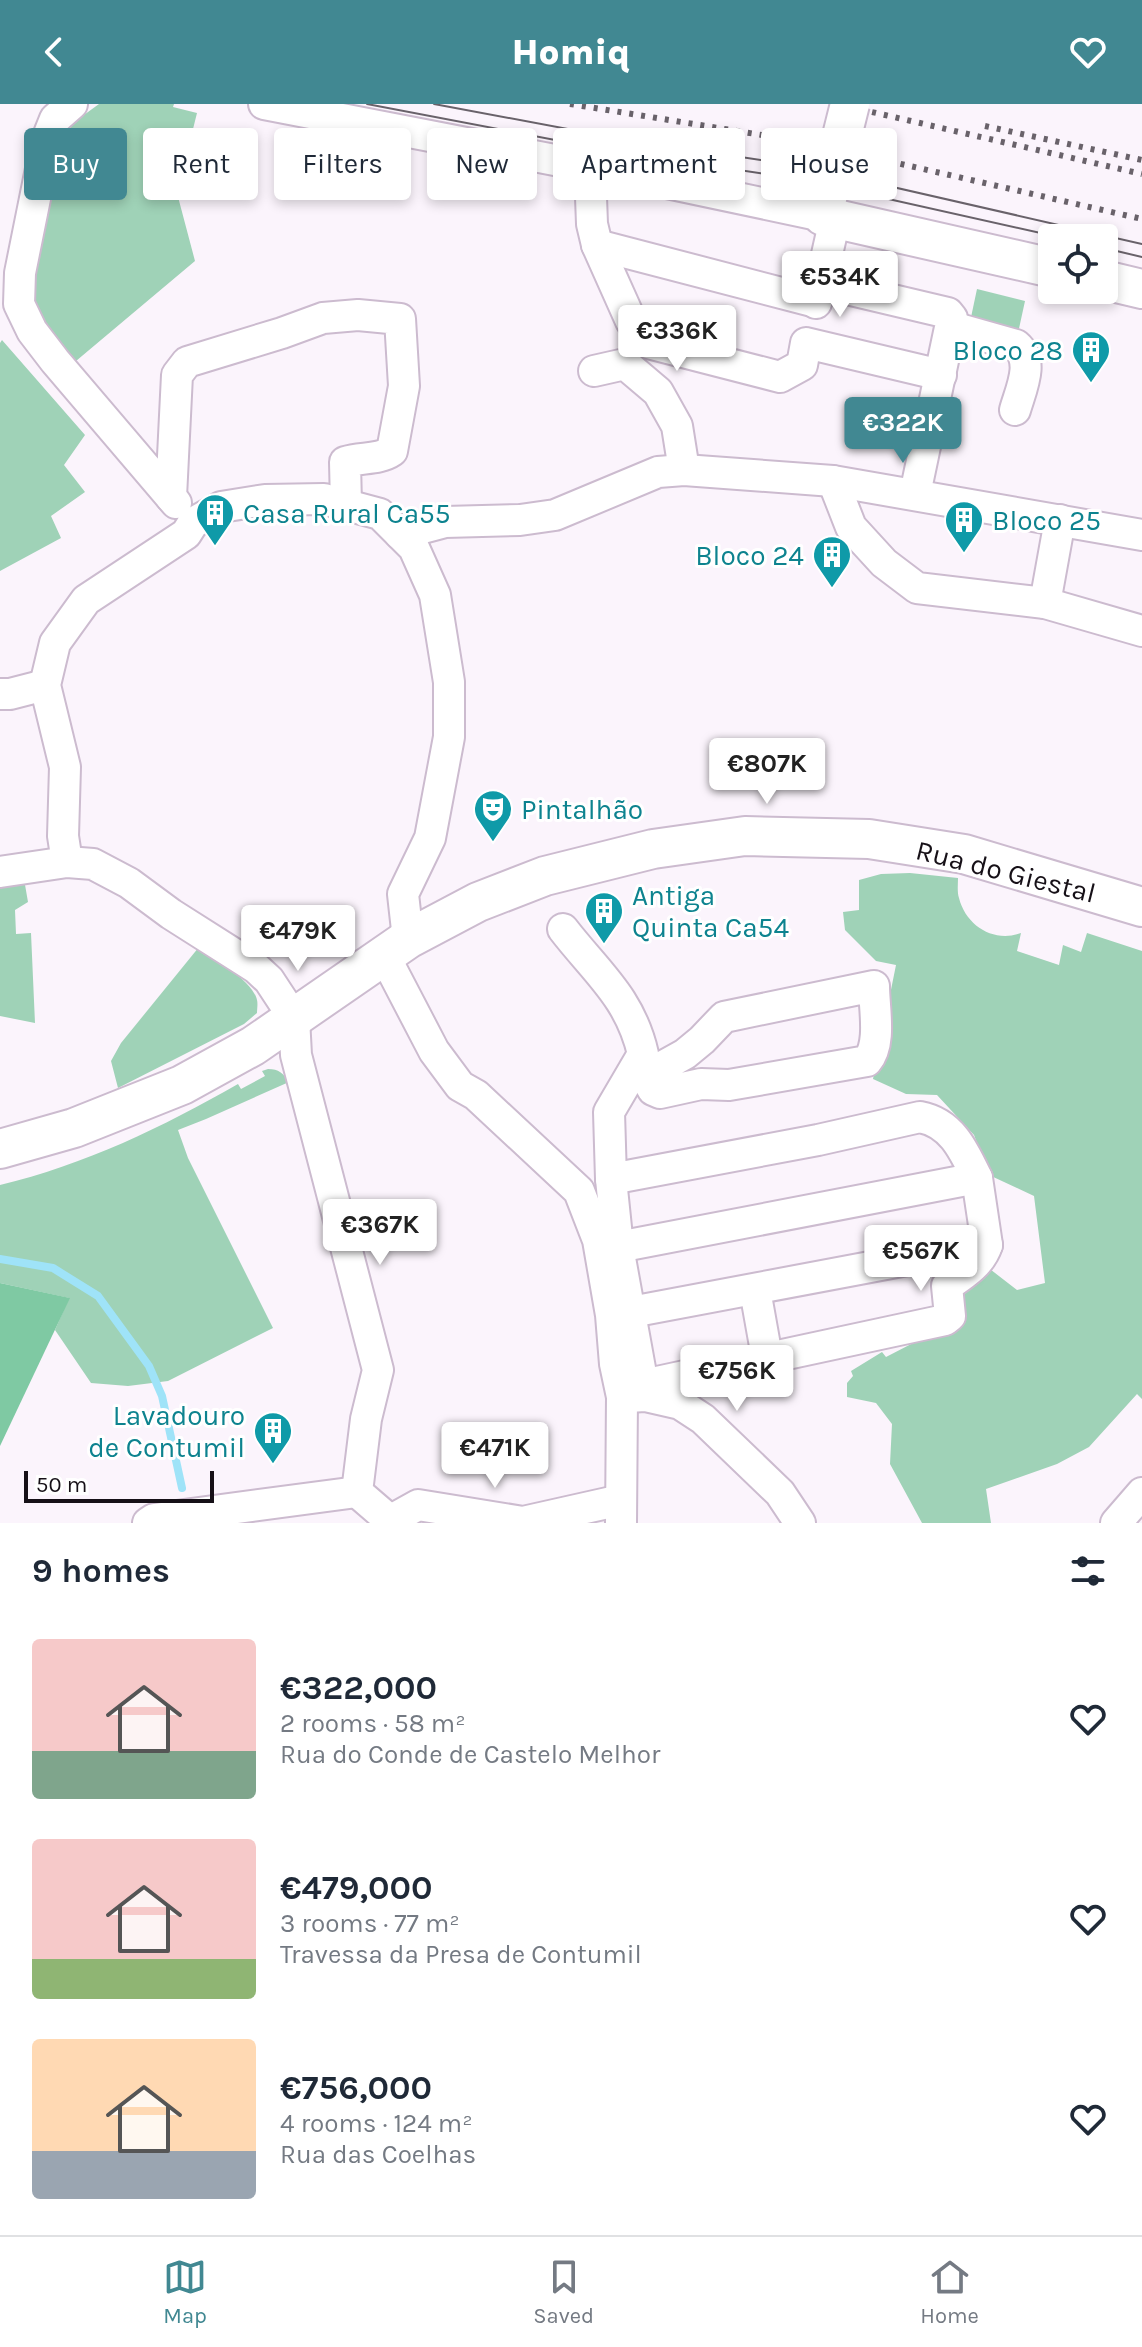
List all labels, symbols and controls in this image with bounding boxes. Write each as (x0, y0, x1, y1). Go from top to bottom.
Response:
icon: back (32, 30, 76, 74)
icon: heart (1066, 30, 1110, 74)
text: Homiq (512, 31, 630, 73)
chip: Buy (24, 128, 127, 200)
chip: Rent (143, 128, 258, 200)
chip: Filters (274, 128, 411, 200)
chip: New (427, 128, 537, 200)
chip: Apartment (553, 128, 745, 200)
chip: House (761, 128, 897, 200)
map controls (1038, 224, 1118, 304)
button: locate (1038, 224, 1118, 304)
pin: €534K (784, 251, 896, 319)
text: €534K (800, 261, 880, 292)
pin: €336K (621, 305, 733, 373)
text: €336K (636, 315, 718, 346)
building icon: Bloco 28 (1070, 329, 1112, 384)
place label: Bloco 28 (953, 334, 1063, 367)
pin: €322K (847, 397, 959, 465)
text: €322K (862, 407, 944, 438)
building icon: Casa Rural Ca55 (194, 492, 236, 547)
place label: Casa Rural Ca55 (243, 497, 451, 530)
building icon: Bloco 25 (943, 499, 985, 554)
place label: Bloco 25 (992, 504, 1101, 537)
building icon: Bloco 24 (811, 534, 853, 589)
place label: Bloco 24 (695, 539, 804, 572)
pin: €807K (711, 738, 823, 806)
text: €807K (727, 748, 807, 779)
theatre icon: Pintalhão (472, 788, 514, 843)
place label: Pintalhão (521, 793, 643, 826)
street label: Rua do Giestal (913, 833, 1099, 910)
place label: Antiga Quinta Ca54 (632, 879, 789, 944)
building icon: Antiga Quinta Ca54 (583, 890, 625, 945)
pin: €479K (242, 905, 354, 973)
text: €479K (259, 915, 337, 946)
pin: €367K (324, 1199, 436, 1267)
text: €367K (341, 1209, 419, 1240)
pin: €567K (865, 1225, 977, 1293)
text: €567K (882, 1235, 960, 1266)
pin: €756K (681, 1345, 793, 1413)
text: €756K (698, 1355, 776, 1386)
place label: Lavadouro de Contumil (88, 1399, 245, 1464)
building icon: Lavadouro de Contumil (252, 1410, 294, 1465)
pin: €471K (439, 1422, 551, 1490)
text: €471K (459, 1432, 531, 1463)
scale bar (24, 1467, 214, 1503)
text: 50 m (36, 1472, 87, 1498)
icon: filters (1066, 1549, 1110, 1593)
text: 9 homes (32, 1551, 170, 1591)
text: €322,000 (280, 1668, 437, 1708)
icon: home (96, 1671, 192, 1767)
icon: heart (1066, 1697, 1110, 1741)
text: 2 rooms · 58 m² (280, 1708, 466, 1739)
text: Rua do Conde de Castelo Melhor (280, 1739, 660, 1770)
text: €479,000 (280, 1868, 433, 1908)
icon: home (96, 1871, 192, 1967)
icon: heart (1066, 1897, 1110, 1941)
text: 3 rooms · 77 m² (280, 1908, 460, 1939)
text: Travessa da Presa de Contumil (280, 1939, 642, 1970)
text: €756,000 (280, 2068, 432, 2108)
icon: home (96, 2071, 192, 2167)
icon: heart (1066, 2097, 1110, 2141)
text: 4 rooms · 124 m² (280, 2108, 473, 2139)
text: Rua das Coelhas (280, 2139, 476, 2170)
tab: Map (163, 2255, 207, 2329)
tab: Saved (533, 2255, 594, 2329)
tab: Home (920, 2255, 979, 2329)

